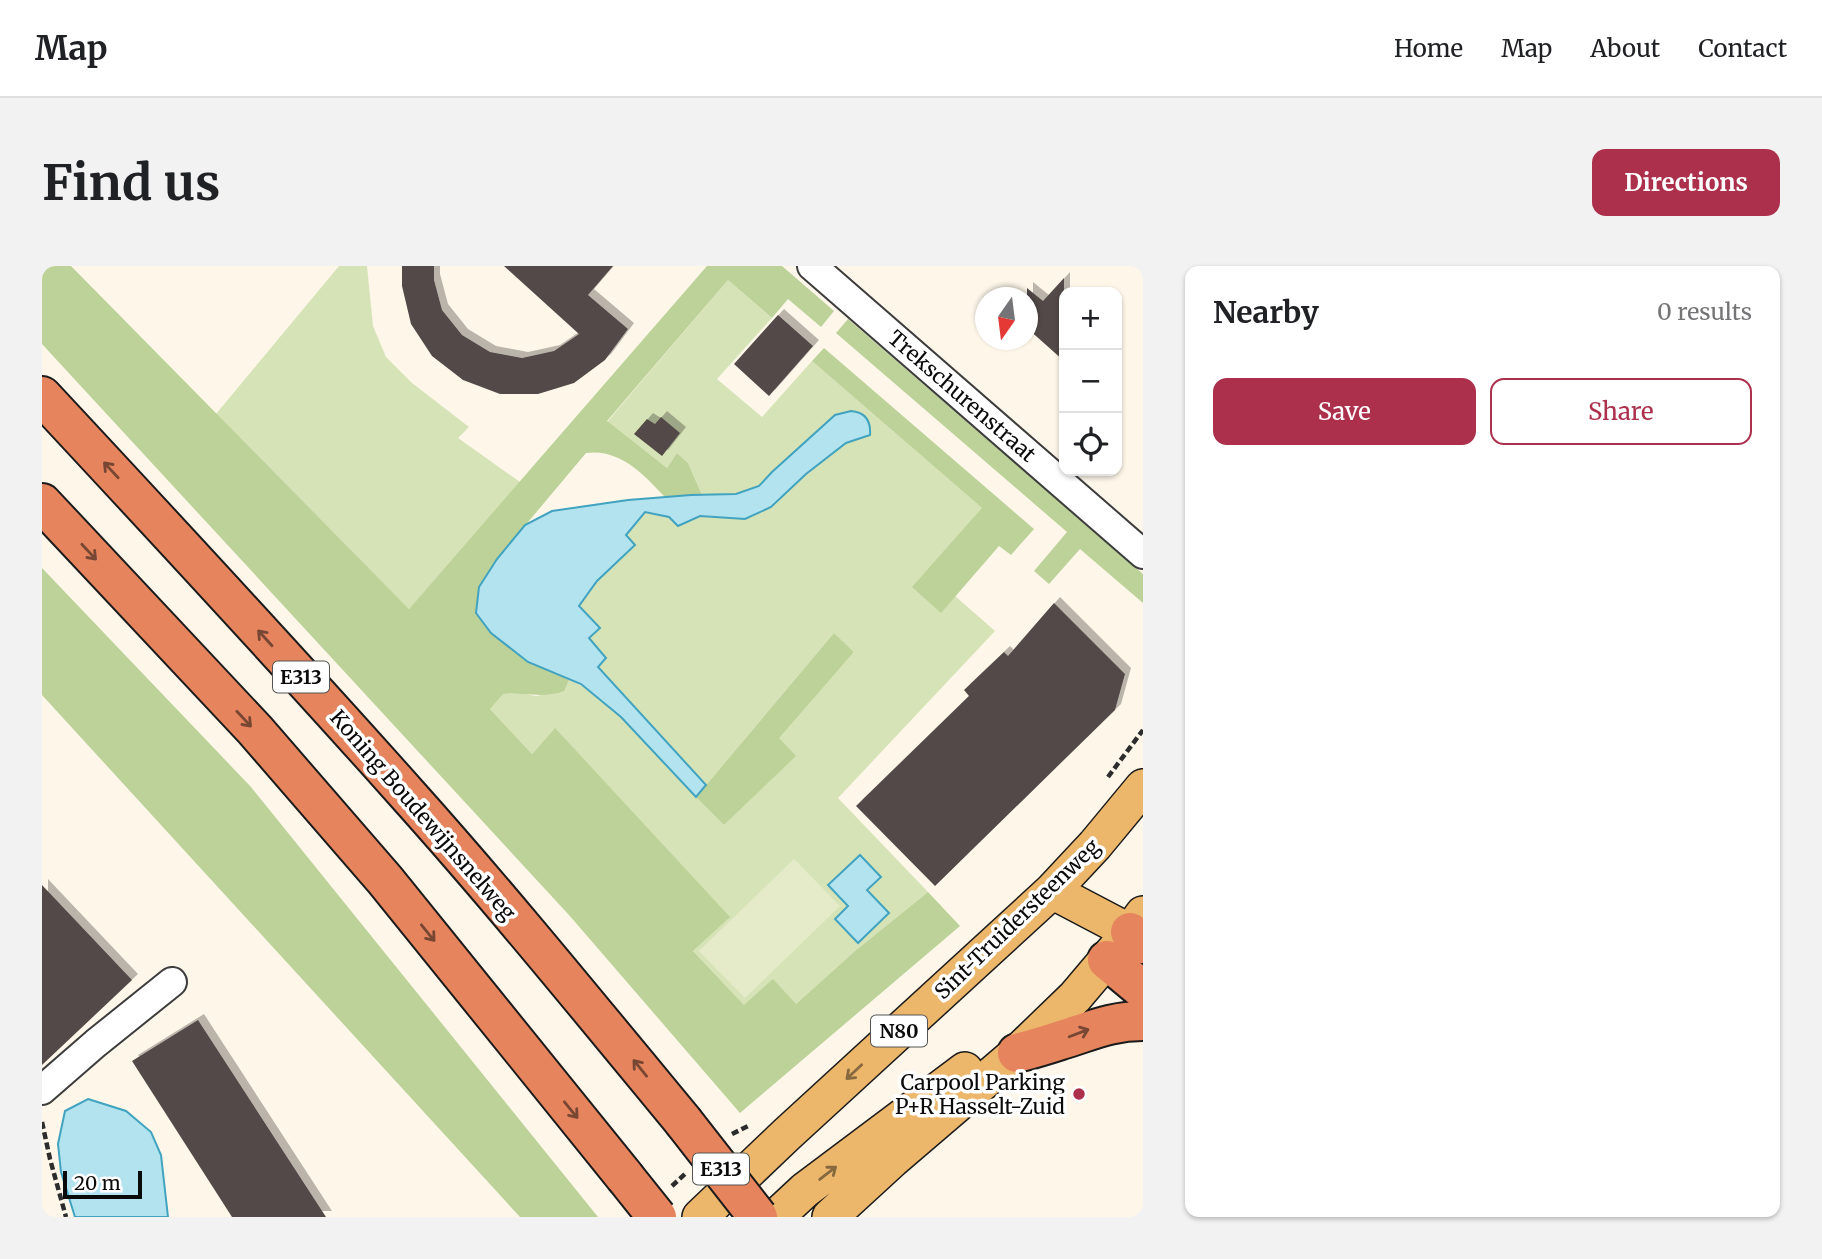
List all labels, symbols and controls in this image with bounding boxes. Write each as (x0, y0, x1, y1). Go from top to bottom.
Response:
text: Map (35, 28, 108, 69)
text: Home (1394, 33, 1463, 64)
text: Map (1501, 33, 1552, 64)
text: About (1590, 33, 1660, 64)
text: Contact (1698, 33, 1787, 64)
button: Directions (1592, 149, 1780, 216)
text: Find us (42, 152, 220, 213)
north arrow (975, 287, 1038, 350)
map controls (1059, 287, 1122, 476)
button: + (1059, 287, 1122, 350)
text: Nearby (1213, 293, 1319, 331)
text: 0 results (1657, 297, 1752, 326)
street label: Trekschurenstraat (883, 324, 1041, 468)
button: − (1059, 350, 1122, 413)
button: Save (1213, 378, 1476, 445)
button: Share (1490, 378, 1752, 445)
button: locate (1059, 413, 1122, 476)
one-way arrow (103, 461, 119, 479)
one-way arrow (80, 543, 97, 560)
one-way arrow (257, 629, 273, 647)
road number: E313 (273, 662, 329, 692)
street label: Koning Boudewijnsnelweg (324, 704, 522, 926)
one-way arrow (236, 710, 253, 727)
street label: Sint-Truidersteenweg (929, 833, 1105, 1005)
one-way arrow (420, 923, 435, 941)
road number: N80 (871, 1016, 927, 1046)
one-way arrow (1068, 1026, 1090, 1039)
one-way arrow (632, 1060, 647, 1078)
one-way arrow (845, 1064, 863, 1080)
place label: Carpool Parking P+R Hasselt-Zuid (895, 1069, 1065, 1120)
marker: Carpool Parking P+R Hasselt-Zuid (1071, 1086, 1087, 1102)
one-way arrow (563, 1100, 578, 1118)
road number: E313 (693, 1154, 749, 1184)
one-way arrow (818, 1165, 836, 1180)
scale bar (63, 1168, 142, 1200)
text: 20 m (74, 1171, 121, 1195)

